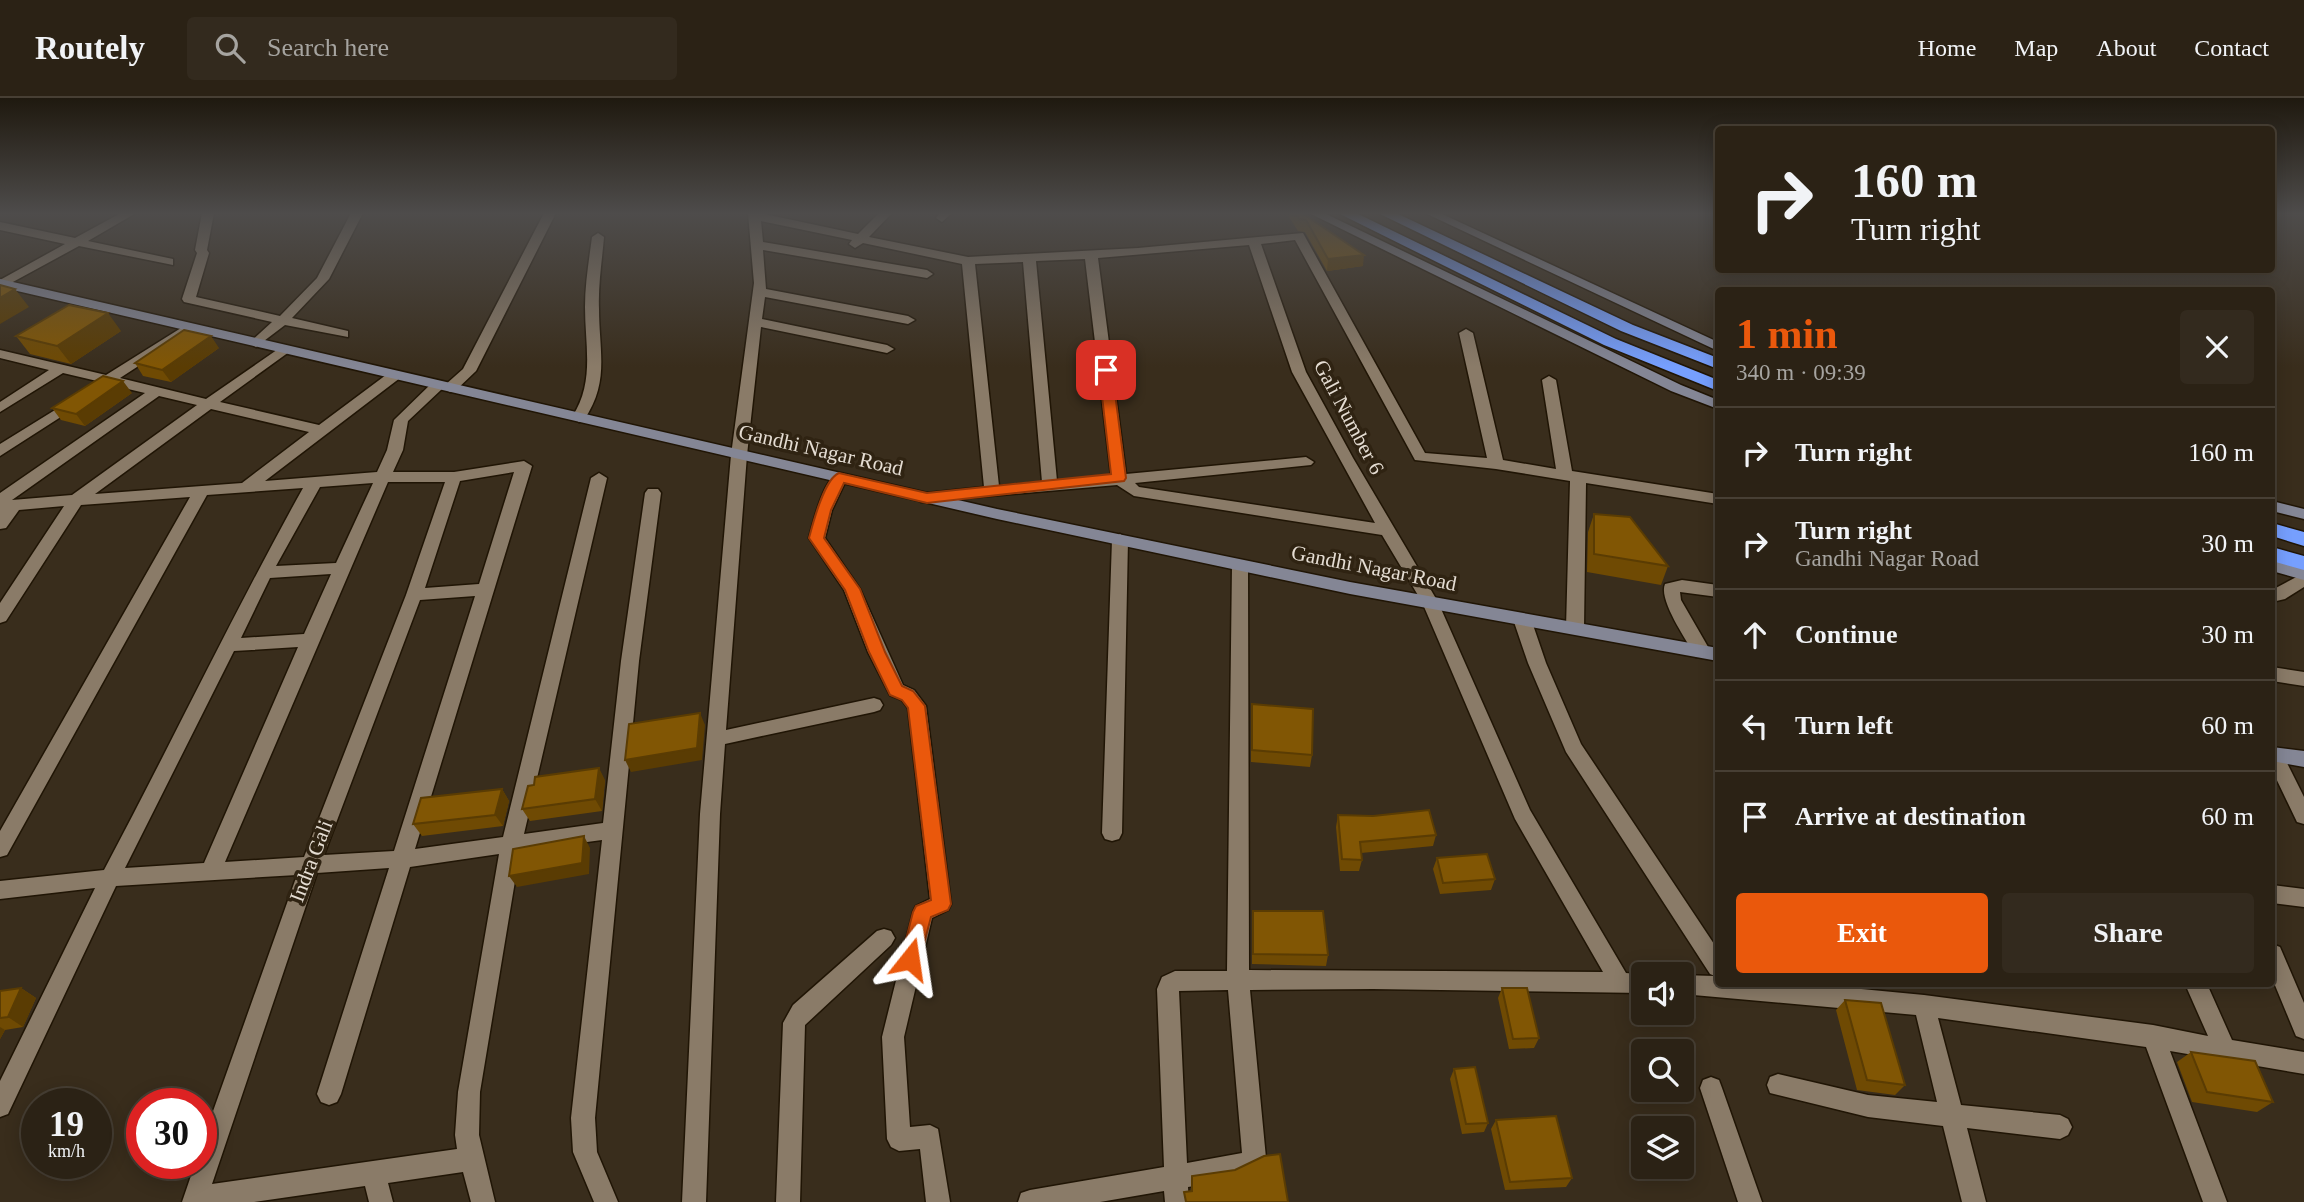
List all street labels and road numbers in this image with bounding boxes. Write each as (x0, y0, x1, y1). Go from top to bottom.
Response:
street label: Gali Number 6 (1309, 356, 1389, 478)
street label: Gandhi Nagar Road (736, 419, 906, 481)
street label: Gandhi Nagar Road (1289, 540, 1459, 596)
street label: Indra Gali (284, 817, 338, 905)

